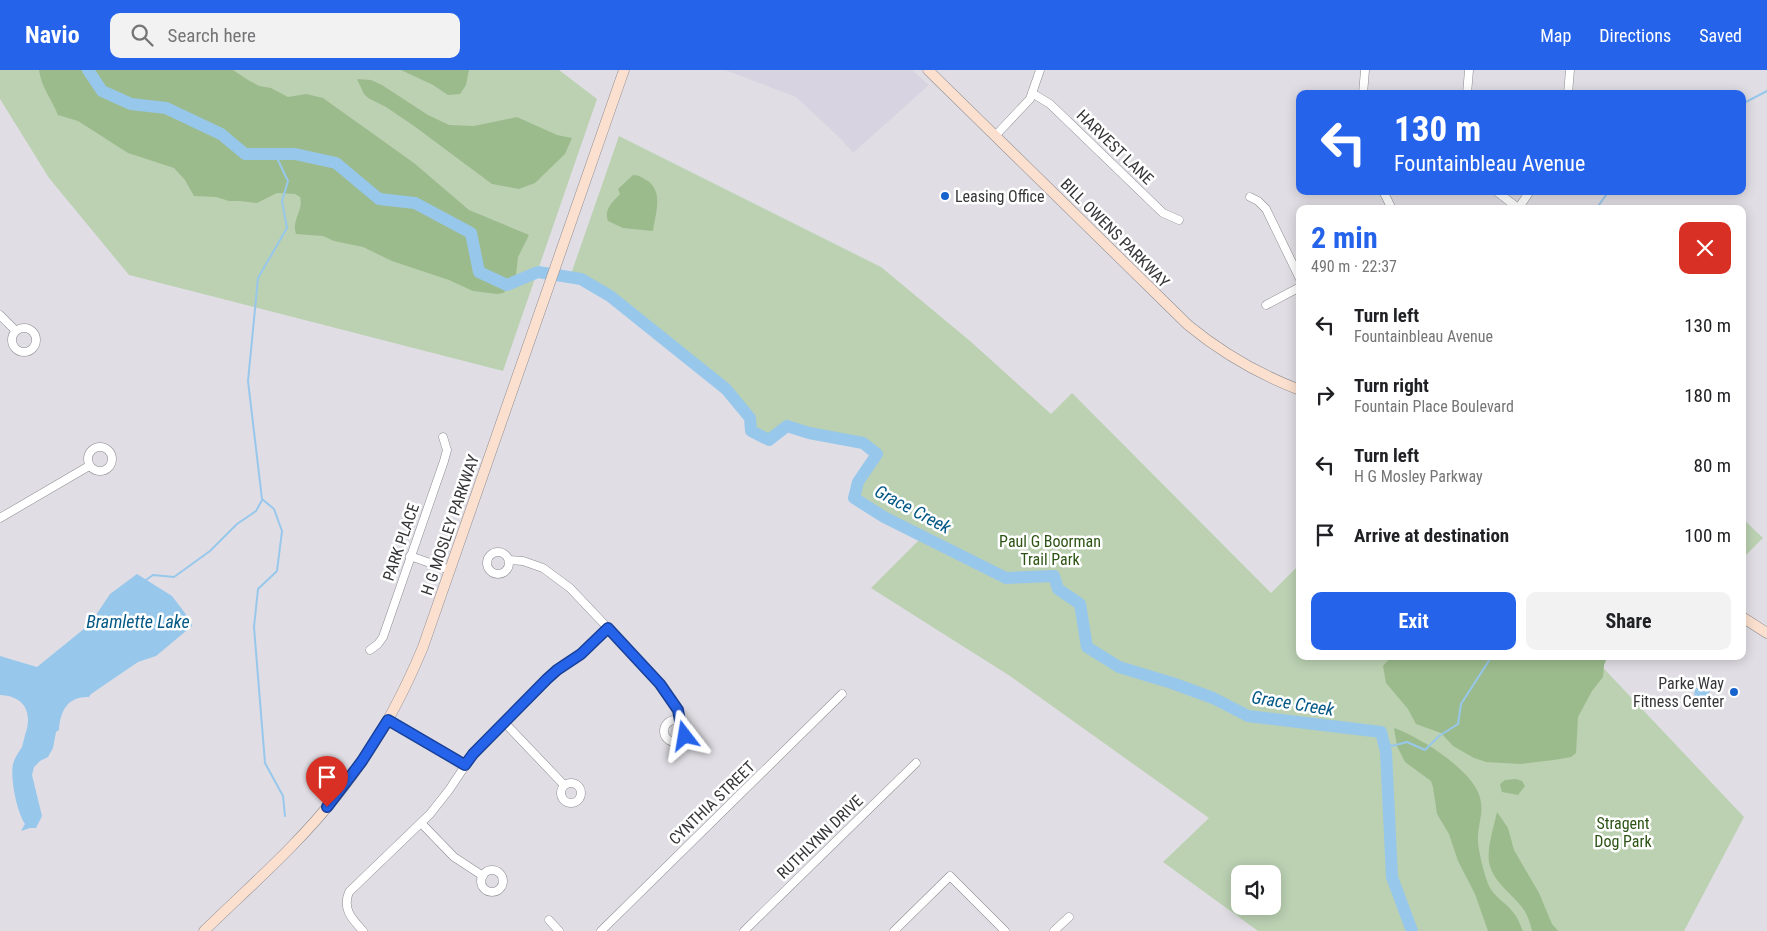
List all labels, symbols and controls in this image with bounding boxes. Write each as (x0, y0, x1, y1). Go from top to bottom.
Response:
search box (110, 13, 460, 58)
text: Navio (25, 21, 80, 49)
icon: search (128, 21, 156, 49)
text: Search here (168, 24, 256, 47)
text: Map (1540, 25, 1571, 46)
text: Directions (1599, 25, 1671, 46)
text: Saved (1699, 25, 1742, 46)
street label: HARVEST LANE (1073, 106, 1157, 188)
text: 130 m (1394, 109, 1481, 150)
icon: left (1311, 110, 1376, 175)
text: Fountainbleau Avenue (1394, 151, 1585, 176)
street label: BILL OWENS PARKWAY (1057, 175, 1174, 292)
place label: Leasing Office (955, 187, 1044, 206)
marker: Leasing Office (939, 190, 951, 202)
text: 2 min (1311, 220, 1378, 255)
button: close (1679, 222, 1731, 274)
text: 490 m · 22:37 (1311, 257, 1397, 276)
text: Turn left (1354, 304, 1419, 327)
icon: left (1311, 311, 1339, 339)
text: 130 m (1684, 314, 1731, 337)
text: Fountainbleau Avenue (1354, 327, 1493, 346)
text: Turn right (1354, 374, 1429, 397)
icon: right (1311, 381, 1339, 409)
text: 180 m (1684, 384, 1731, 407)
text: Fountain Place Boulevard (1354, 397, 1514, 416)
text: Turn left (1354, 444, 1419, 467)
icon: left (1311, 451, 1339, 479)
street label: H G MOSLEY PARKWAY (417, 452, 483, 598)
text: 80 m (1694, 454, 1731, 477)
text: H G Mosley Parkway (1354, 467, 1483, 486)
water label: Grace Creek (871, 480, 956, 538)
street label: PARK PLACE (379, 501, 423, 583)
icon: arrive (1311, 521, 1339, 549)
text: Arrive at destination (1354, 524, 1509, 547)
text: 100 m (1684, 524, 1731, 547)
park label: Paul G Boorman Trail Park (999, 532, 1101, 569)
button: Exit (1311, 592, 1516, 650)
button: Share (1526, 592, 1731, 650)
water label: Bramlette Lake (86, 611, 190, 632)
place label: Parke Way Fitness Center (1633, 674, 1724, 711)
water label: Grace Creek (1250, 686, 1337, 720)
marker: Parke Way Fitness Center (1728, 686, 1740, 698)
position arrow (658, 709, 710, 761)
pin (306, 756, 348, 807)
street label: CYNTHIA STREET (665, 757, 759, 849)
icon: arrive (313, 763, 341, 791)
street label: RUTHLYNN DRIVE (773, 791, 867, 883)
park label: Stragent Dog Park (1594, 814, 1652, 851)
map controls (1231, 865, 1281, 915)
button: sound (1231, 865, 1281, 915)

